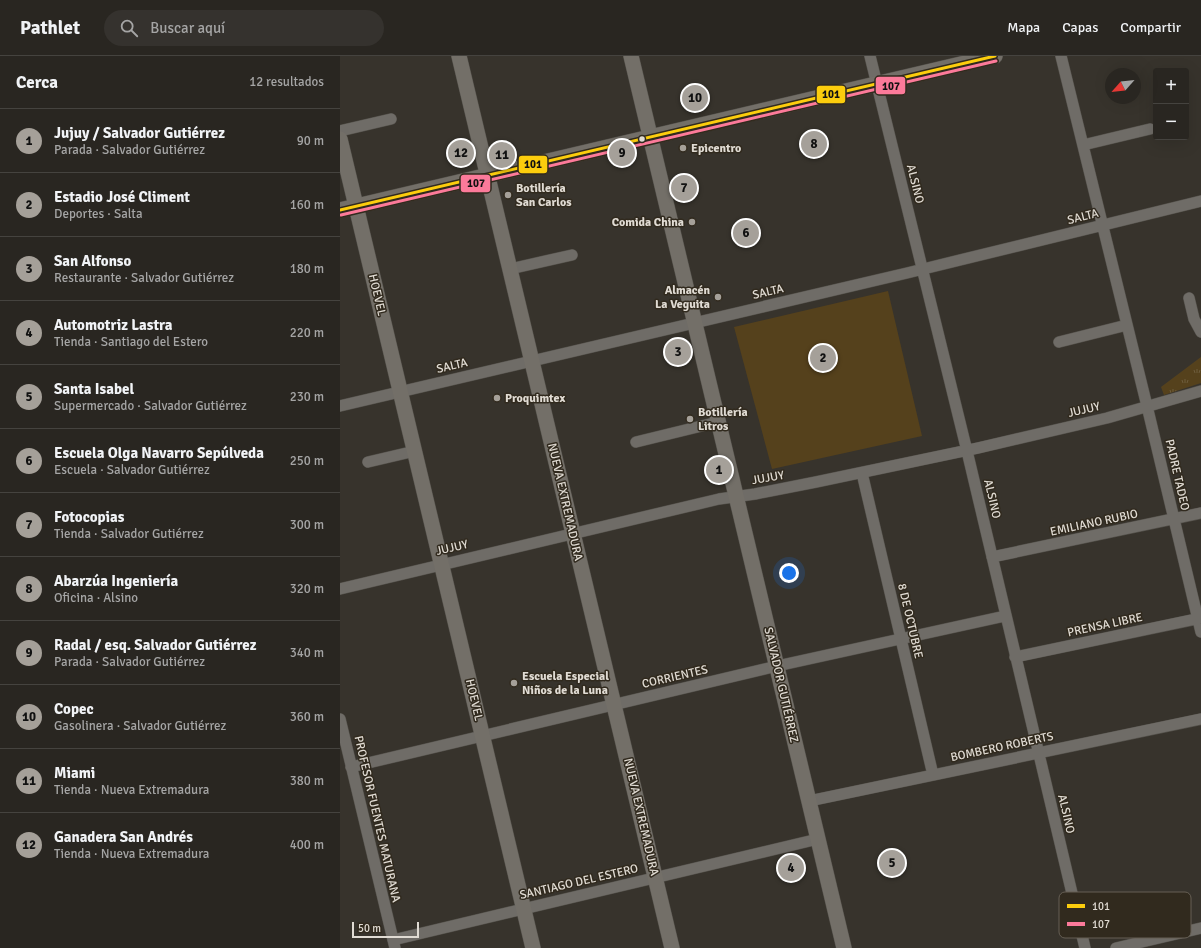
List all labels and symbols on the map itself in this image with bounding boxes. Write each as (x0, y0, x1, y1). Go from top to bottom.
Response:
north arrow (1105, 68, 1141, 104)
line badge: 107 (875, 76, 906, 95)
text: 107 (882, 80, 900, 93)
pin: 10 (682, 83, 708, 113)
line badge: 101 (816, 85, 846, 104)
text: 101 (822, 88, 840, 101)
pin: 8 (801, 129, 827, 159)
unlabelled marker (637, 134, 647, 144)
pin: 12 (448, 138, 474, 168)
pin: 9 (609, 138, 635, 168)
pin: 11 (489, 140, 515, 170)
place label: Epicentro (691, 141, 741, 156)
marker: Epicentro (678, 143, 688, 153)
line badge: 101 (518, 155, 548, 174)
text: 101 (524, 158, 542, 171)
street label: ALSINO (903, 163, 927, 205)
pin: 7 (671, 173, 697, 203)
line badge: 107 (460, 174, 491, 193)
text: 107 (467, 177, 485, 190)
place label: Botillería San Carlos (516, 181, 572, 210)
marker: Botillería San Carlos (503, 190, 513, 200)
street label: SALTA (1066, 206, 1101, 228)
place label: Comida China (612, 215, 684, 230)
marker: Comida China (687, 217, 697, 227)
pin: 6 (733, 218, 759, 248)
street label: HOEVEL (365, 273, 389, 317)
street label: SALTA (751, 281, 786, 303)
place label: Almacén La Veguita (655, 283, 710, 312)
marker: Almacén La Veguita (713, 292, 723, 302)
pin: 3 (665, 337, 691, 367)
pin: 2 (810, 343, 836, 373)
street label: SALTA (435, 355, 470, 377)
place label: Proquimtex (505, 391, 565, 406)
marker: Proquimtex (492, 393, 502, 403)
street label: JUJUY (1066, 399, 1102, 421)
place label: Botillería Litros (698, 405, 748, 434)
marker: Botillería Litros (685, 414, 695, 424)
street label: PADRE TADEO (1162, 438, 1193, 512)
street label: NUEVA EXTREMADURA (544, 442, 586, 563)
pin: 1 (706, 455, 732, 485)
street label: JUJUY (751, 468, 785, 488)
street label: ALSINO (980, 478, 1004, 520)
street label: EMILIANO RUBIO (1049, 506, 1139, 540)
street label: JUJUY (434, 537, 470, 559)
your location (779, 563, 799, 583)
street label: 8 DE OCTUBRE (894, 582, 926, 660)
street label: PRENSA LIBRE (1066, 610, 1144, 640)
street label: SALVADOR GUTIÉRREZ (760, 626, 802, 745)
street label: CORRIENTES (641, 662, 710, 692)
place label: Escuela Especial Niños de la Luna (522, 669, 609, 698)
street label: HOEVEL (462, 678, 486, 722)
marker: Escuela Especial Niños de la Luna (509, 678, 519, 688)
street label: BOMBERO ROBERTS (949, 729, 1055, 765)
street label: PROFESOR FUENTES MATURANA (350, 734, 404, 904)
street label: NUEVA EXTREMADURA (620, 757, 662, 878)
street label: ALSINO (1054, 793, 1078, 835)
pin: 5 (879, 848, 905, 878)
pin: 4 (778, 853, 804, 883)
street label: SANTIAGO DEL ESTERO (518, 861, 640, 903)
legend (1059, 892, 1191, 938)
text: 101 (1092, 900, 1110, 913)
text: 107 (1092, 918, 1110, 931)
scale bar (352, 920, 419, 939)

